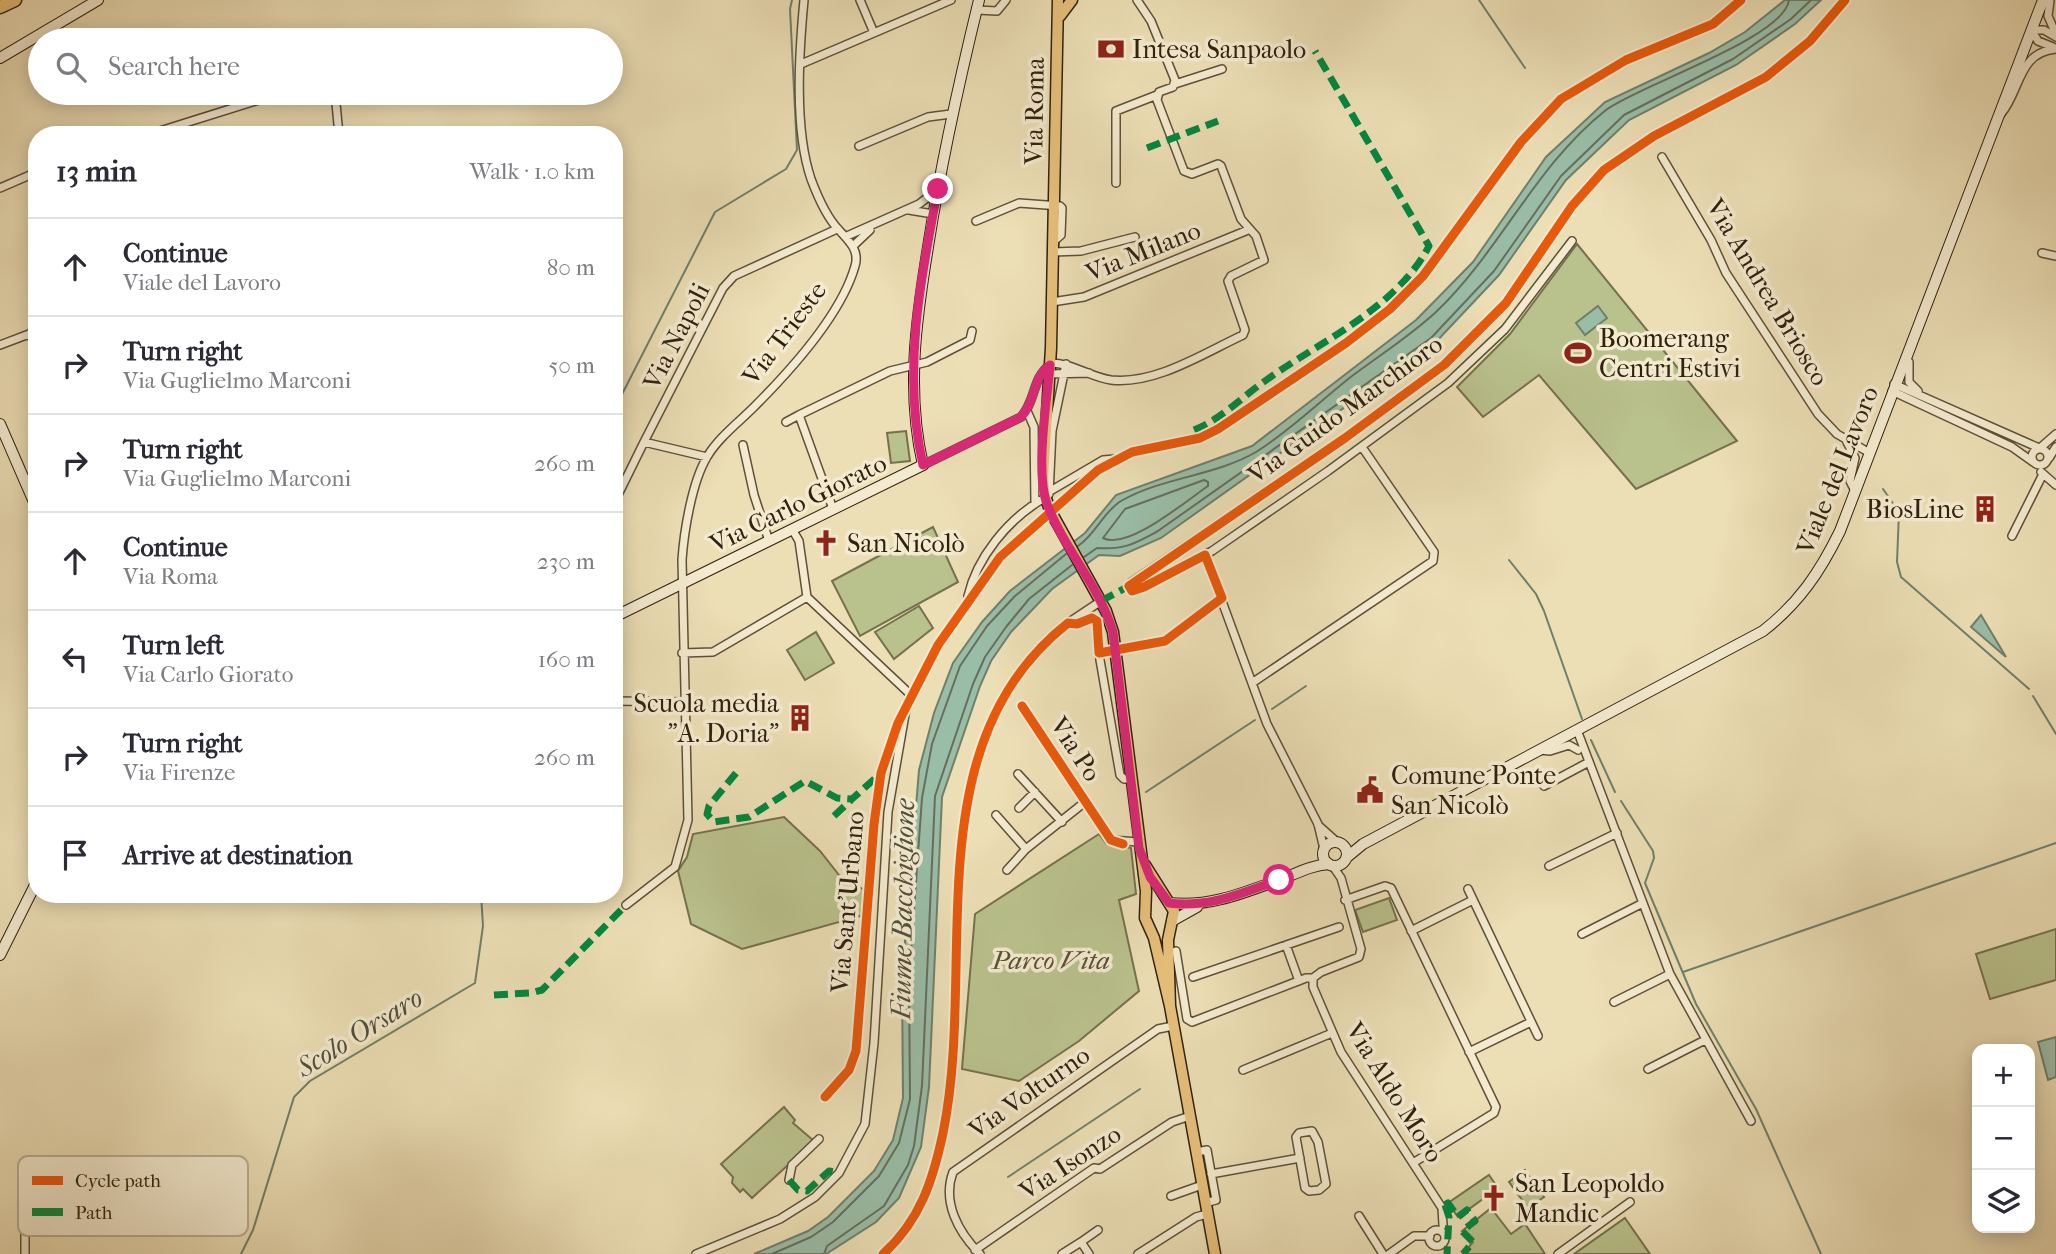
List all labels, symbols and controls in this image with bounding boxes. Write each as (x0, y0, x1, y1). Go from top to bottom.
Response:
search box (28, 28, 623, 105)
bank icon: Intesa Sanpaolo (1096, 34, 1126, 64)
place label: Intesa Sanpaolo (1132, 34, 1306, 65)
icon: search (52, 48, 90, 86)
text: Search here (108, 51, 240, 82)
street label: Via Roma (1018, 56, 1051, 166)
text: 13 min (56, 154, 137, 189)
text: Walk · 1.0 km (469, 158, 595, 185)
route end (922, 173, 953, 204)
street label: Via Andrea Briosco (1699, 192, 1836, 391)
street label: Via Milano (1080, 214, 1205, 289)
text: Continue (123, 238, 228, 269)
icon: ahead (56, 248, 94, 286)
text: 80 m (547, 254, 595, 281)
text: Viale del Lavoro (123, 269, 281, 296)
street label: Via Trieste (735, 276, 833, 392)
street label: Via Napoli (636, 278, 717, 396)
place label: Boomerang Centri Estivi (1599, 323, 1741, 384)
street label: Via Guido Marchioro (1241, 328, 1449, 491)
text: Turn right (123, 336, 243, 367)
sports icon: Boomerang Centri Estivi (1563, 338, 1593, 368)
icon: right (56, 346, 94, 384)
text: 50 m (548, 352, 595, 379)
text: Via Guglielmo Marconi (123, 367, 351, 394)
street label: Viale del Lavoro (1789, 382, 1885, 560)
text: Turn right (123, 434, 243, 465)
icon: right (56, 444, 94, 482)
street label: Via Carlo Giorato (704, 447, 892, 560)
text: 260 m (534, 450, 595, 477)
text: Via Guglielmo Marconi (123, 465, 351, 492)
place label: BiosLine (1866, 494, 1964, 525)
building icon: BiosLine (1970, 494, 2000, 524)
church icon: San Nicolò (811, 528, 841, 558)
place label: San Nicolò (847, 528, 965, 559)
text: Continue (123, 532, 228, 563)
icon: ahead (56, 542, 94, 580)
text: 230 m (537, 548, 595, 575)
text: Via Roma (123, 563, 218, 590)
text: Turn left (123, 630, 224, 661)
icon: left (56, 640, 94, 678)
text: 160 m (538, 646, 595, 673)
text: Via Carlo Giorato (123, 661, 294, 688)
place label: Scuola media "A. Doria" (634, 688, 780, 749)
building icon: Scuola media "A. Doria" (785, 703, 815, 733)
street label: Via Po (1043, 710, 1108, 787)
text: Turn right (123, 728, 243, 759)
icon: right (56, 738, 94, 776)
text: 260 m (534, 744, 595, 771)
text: Via Firenze (123, 759, 235, 786)
place label: Comune Ponte San Nicolò (1391, 760, 1556, 821)
public building icon: Comune Ponte San Nicolò (1355, 775, 1385, 805)
water label: Fiume Bacchiglione (884, 798, 921, 1021)
street label: Via Sant'Urbano (824, 810, 871, 995)
icon: arrive (56, 836, 94, 874)
text: Arrive at destination (123, 840, 353, 871)
route start (1263, 864, 1294, 895)
park label: Parco Vita (991, 945, 1110, 976)
water label: Scolo Orsaro (289, 981, 428, 1085)
street label: Via Aldo Moro (1339, 1016, 1450, 1168)
street label: Via Volturno (962, 1039, 1096, 1146)
map controls (1972, 1044, 2035, 1233)
button: + (1972, 1044, 2035, 1107)
button: − (1972, 1107, 2035, 1170)
street label: Via Isonzo (1013, 1118, 1127, 1207)
legend (18, 1156, 248, 1236)
place label: San Leopoldo Mandic (1515, 1168, 1664, 1229)
text: Cycle path (75, 1170, 161, 1192)
button: layers (1972, 1170, 2035, 1233)
church icon: San Leopoldo Mandic (1479, 1183, 1509, 1213)
text: Path (75, 1202, 113, 1224)

